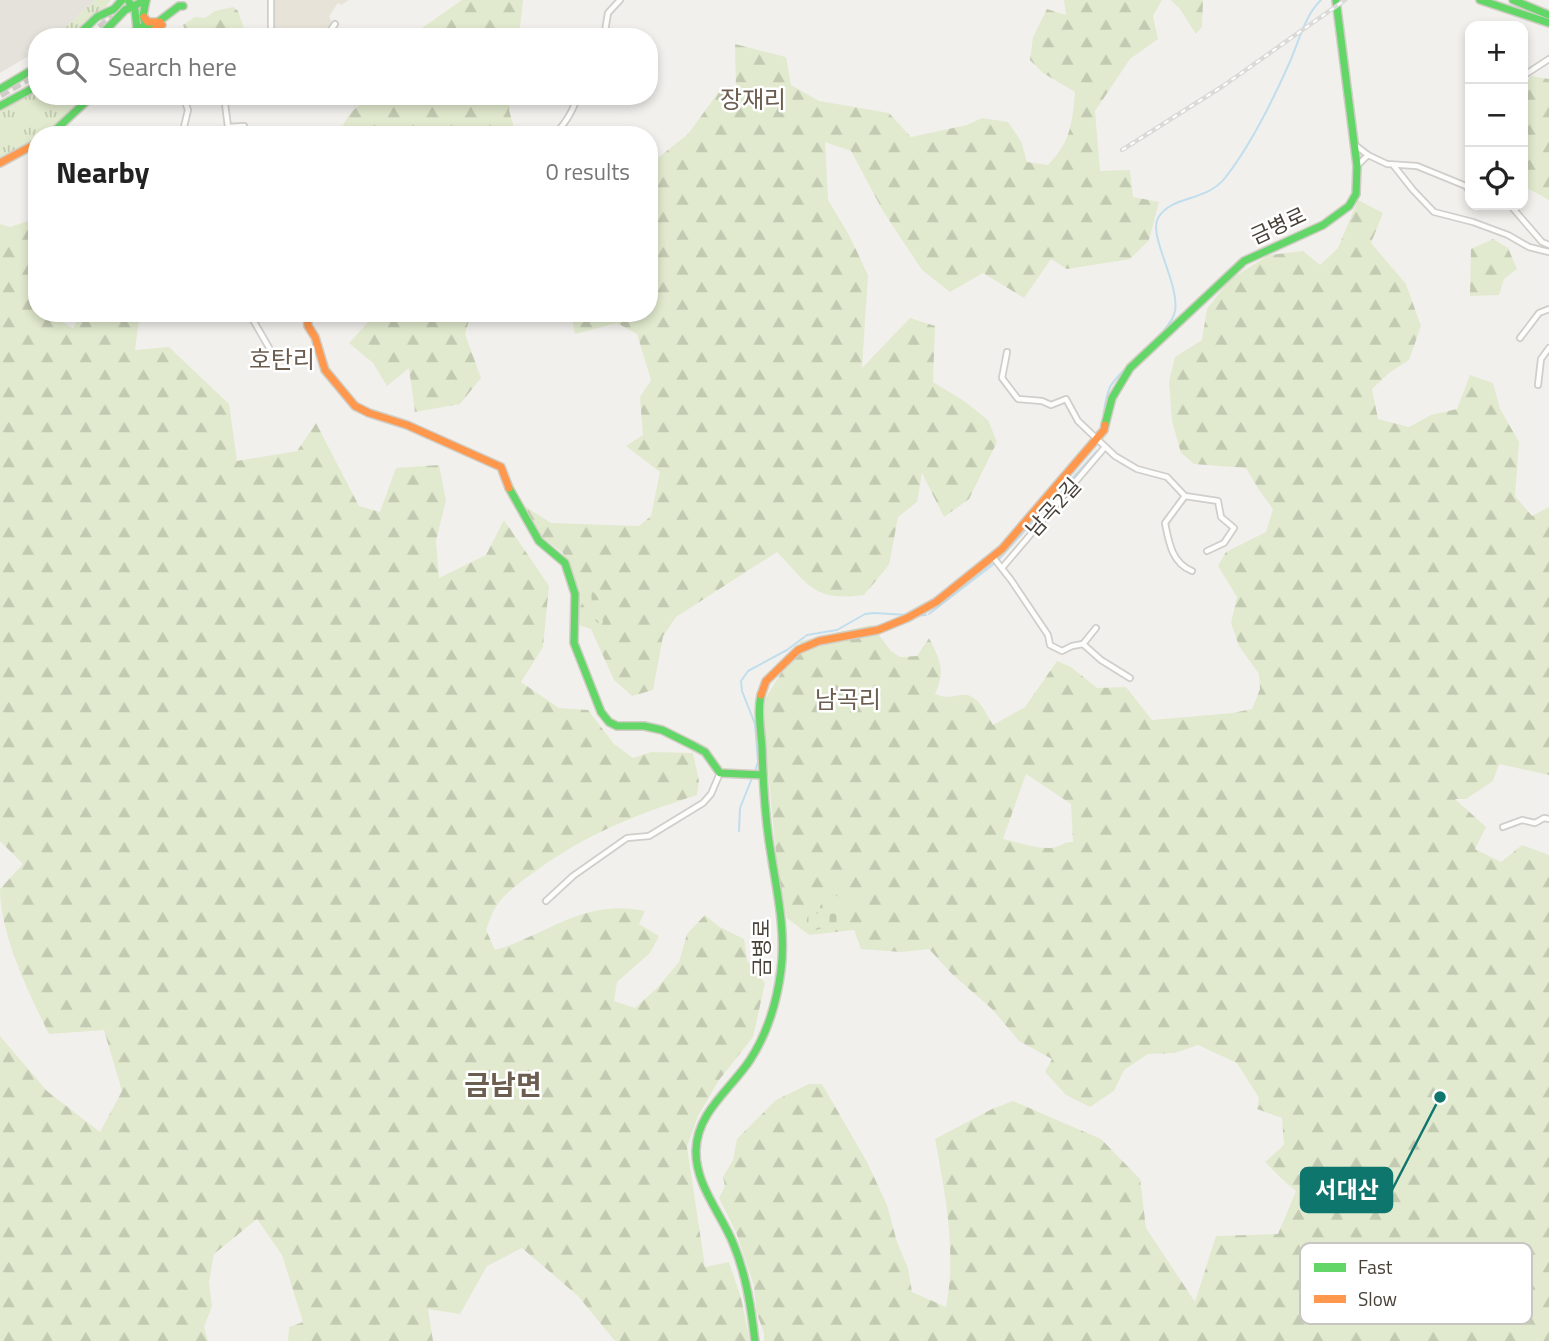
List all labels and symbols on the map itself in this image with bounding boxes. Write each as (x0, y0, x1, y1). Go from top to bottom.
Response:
district label: 장재리 (720, 81, 786, 117)
street label: 금병로 (1245, 198, 1311, 252)
district label: 호탄리 (249, 341, 315, 377)
street label: 남곡2길 (1018, 470, 1088, 544)
district label: 남곡리 (815, 681, 881, 717)
street label: 금병로 (745, 919, 777, 977)
district label: 금남면 (464, 1063, 542, 1106)
callout: 서대산 (1301, 1168, 1392, 1212)
text: 서대산 (1315, 1172, 1379, 1207)
legend (1300, 1243, 1532, 1324)
text: Fast (1358, 1252, 1393, 1281)
text: Slow (1358, 1284, 1397, 1313)

